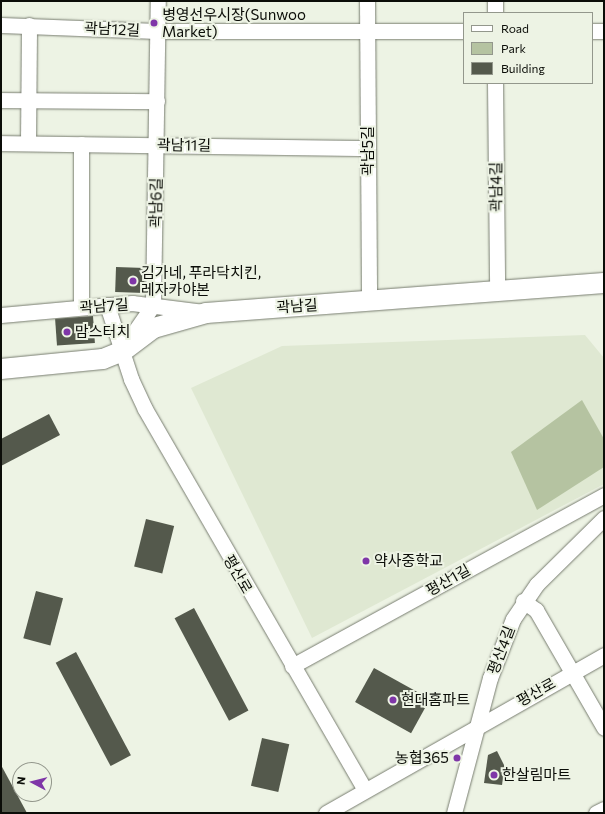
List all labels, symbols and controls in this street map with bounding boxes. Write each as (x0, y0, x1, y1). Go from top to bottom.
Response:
place label: 병영선우시장(Sunwoo Market) (162, 5, 306, 40)
legend (463, 12, 593, 84)
marker: 병영선우시장(Sunwoo Market) (149, 18, 159, 28)
street label: 곽남12길 (84, 19, 140, 39)
text: Road (501, 21, 529, 35)
text: Park (501, 41, 526, 55)
text: Building (501, 61, 545, 75)
street label: 곽남5길 (359, 126, 377, 176)
street label: 곽남11길 (157, 136, 211, 154)
street label: 곽남4길 (487, 162, 505, 212)
street label: 곽남6길 (147, 178, 165, 228)
place label: 김가네, 푸라닥치킨, 레자카야본 (141, 263, 261, 298)
marker: 김가네, 푸라닥치킨, 레자카야본 (128, 276, 138, 286)
street label: 곽남7길 (79, 295, 129, 317)
street label: 곽남길 (276, 296, 318, 316)
place label: 맘스터치 (75, 323, 130, 341)
marker: 맘스터치 (62, 327, 72, 337)
street label: 평산로 (220, 552, 256, 596)
place label: 약사중학교 (374, 552, 443, 570)
marker: 약사중학교 (361, 556, 371, 566)
street label: 평산1길 (423, 561, 473, 599)
street label: 평산4길 (484, 623, 518, 677)
street label: 평산로 (514, 674, 558, 710)
place label: 현대홈파트 (401, 691, 470, 709)
marker: 현대홈파트 (388, 695, 398, 705)
place label: 농협365 (395, 749, 449, 767)
marker: 농협365 (452, 753, 462, 763)
north arrow (12, 762, 52, 802)
place label: 한살림마트 (502, 766, 571, 784)
marker: 한살림마트 (489, 770, 499, 780)
text: N (14, 776, 28, 786)

